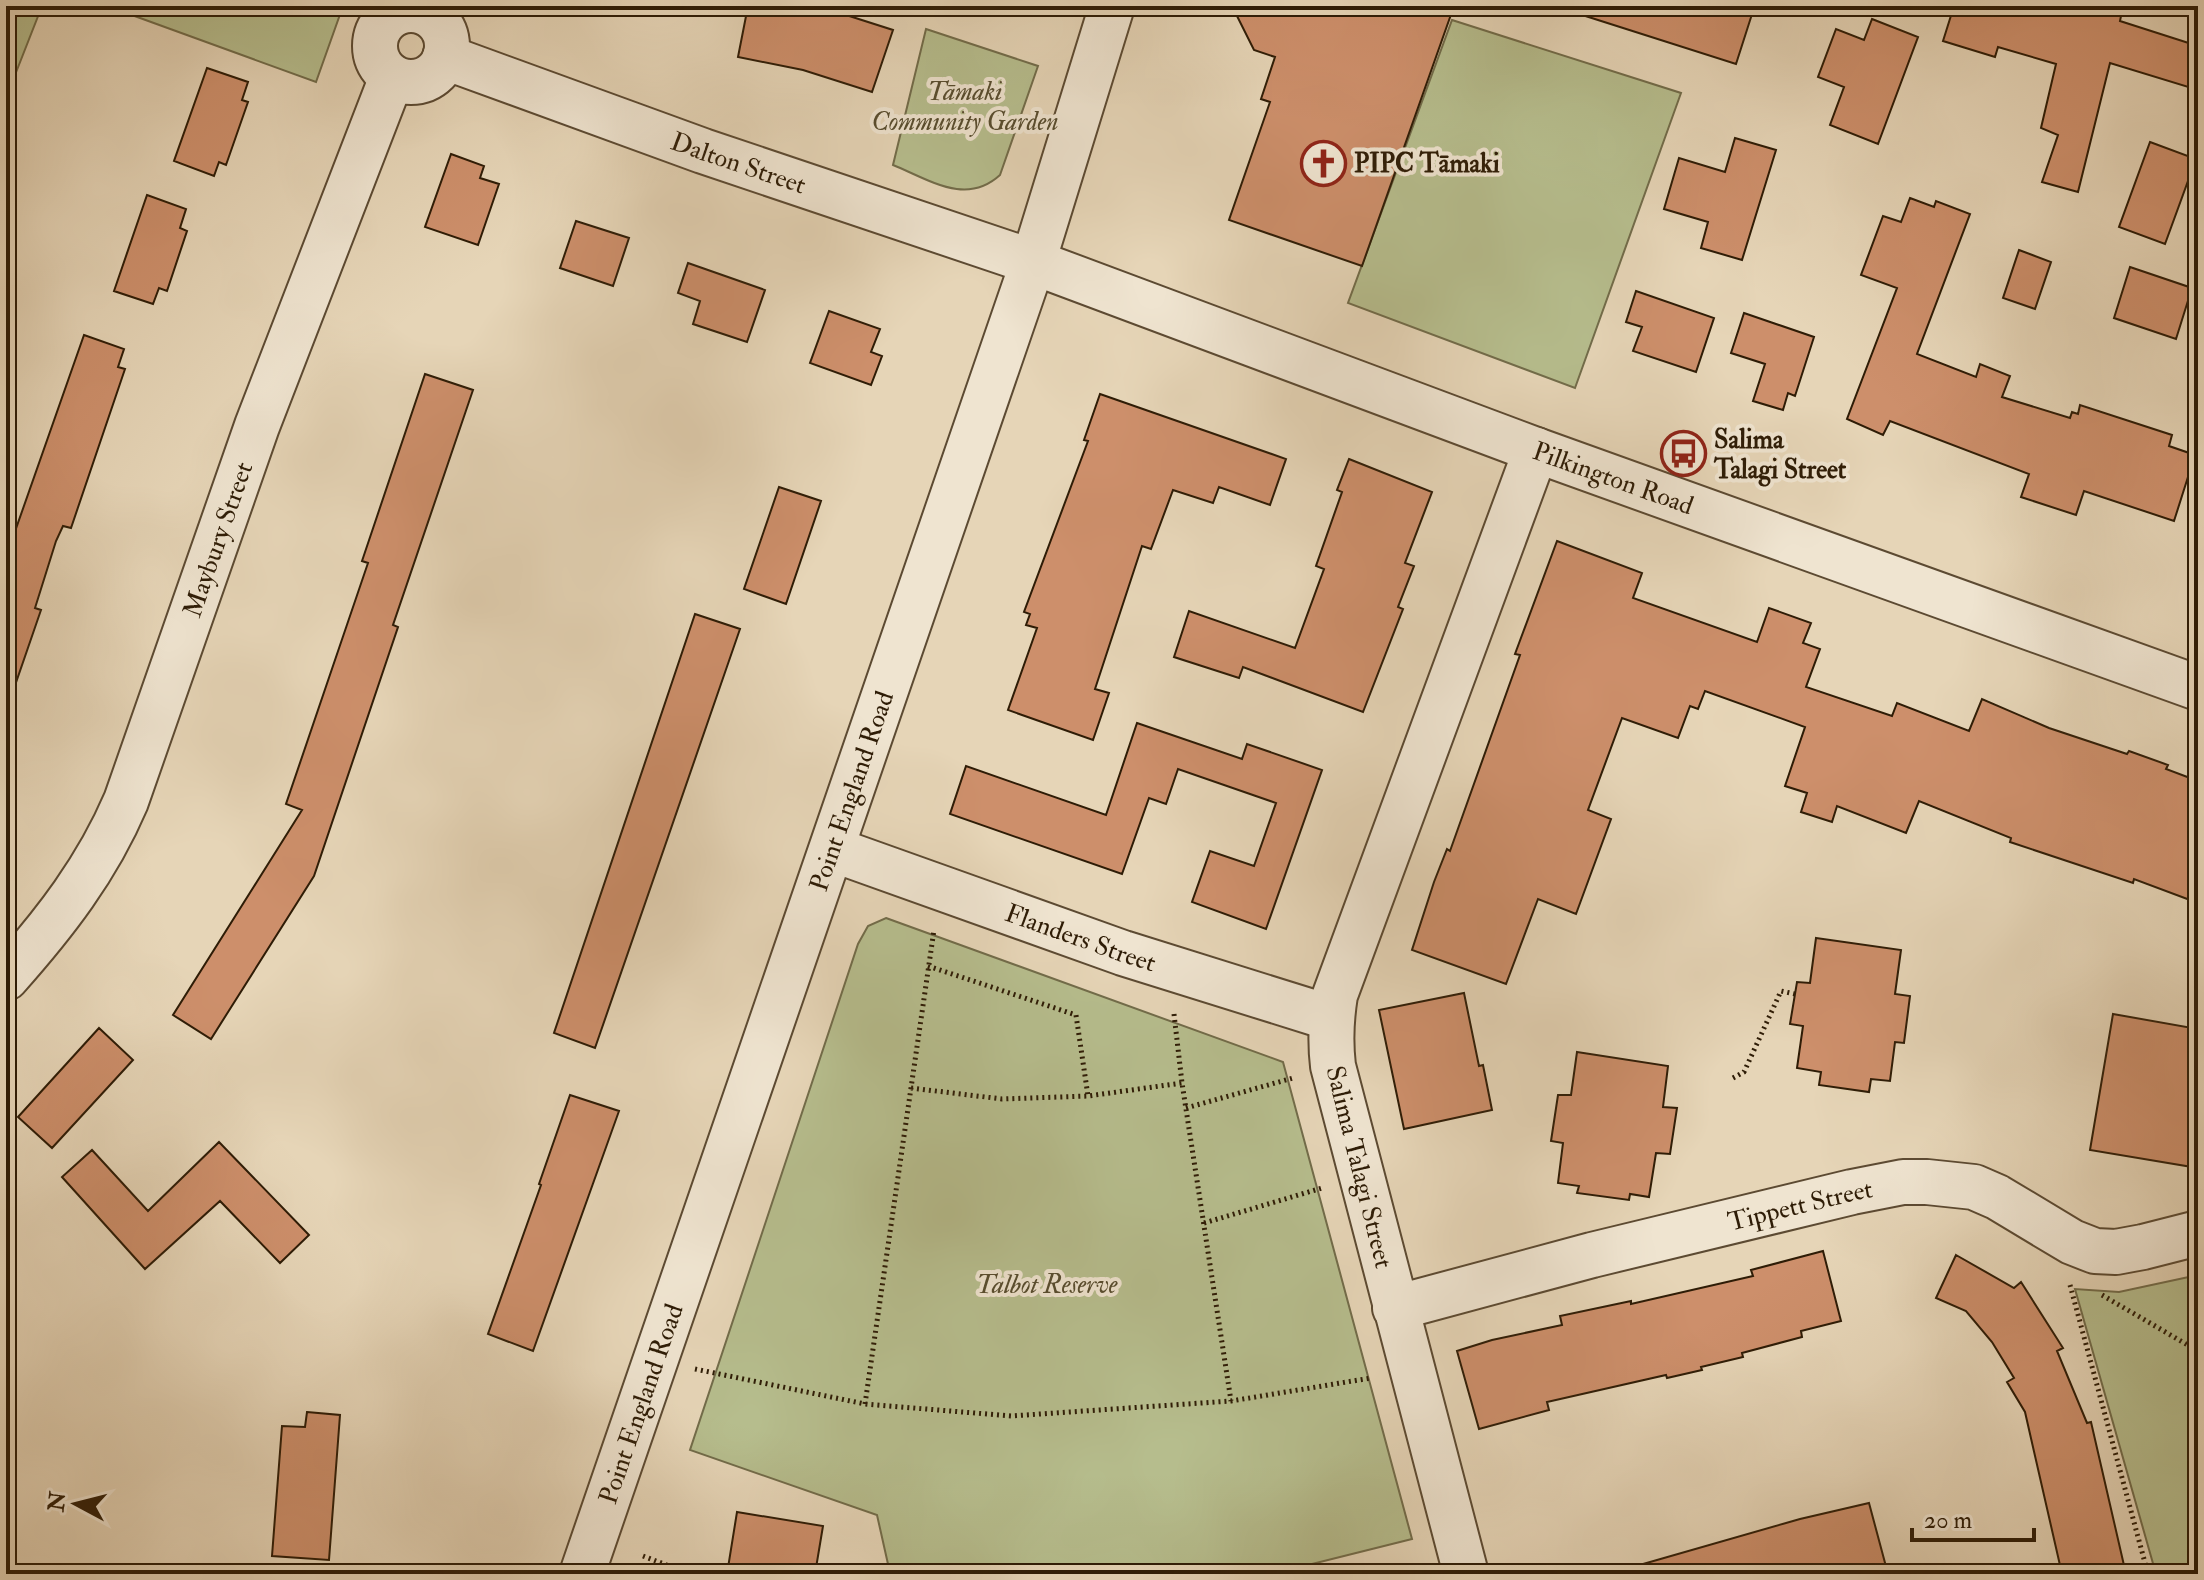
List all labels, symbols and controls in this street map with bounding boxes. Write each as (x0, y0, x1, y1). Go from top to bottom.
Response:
park label: Tāmaki Community Garden (871, 76, 1059, 138)
street label: Dalton Street (666, 126, 810, 201)
church icon: PIPC Tāmaki (1299, 139, 1347, 187)
place label: PIPC Tāmaki (1354, 148, 1500, 180)
place label: Salima Talagi Street (1713, 424, 1847, 487)
bus stop icon: Salima Talagi Street (1659, 430, 1707, 478)
street label: Pilkington Road (1528, 435, 1698, 522)
street label: Maybury Street (176, 458, 260, 622)
street label: Point England Road (803, 687, 901, 895)
street label: Flanders Street (1001, 897, 1160, 979)
street label: Salima Talagi Street (1318, 1063, 1400, 1272)
street label: Tippett Street (1724, 1173, 1875, 1239)
park label: Talbot Reserve (976, 1269, 1118, 1301)
street label: Point England Road (592, 1300, 691, 1508)
north arrow (36, 1464, 116, 1544)
text: N (42, 1490, 72, 1514)
scale bar (1912, 1492, 2034, 1542)
text: 20 m (1924, 1505, 1973, 1536)

